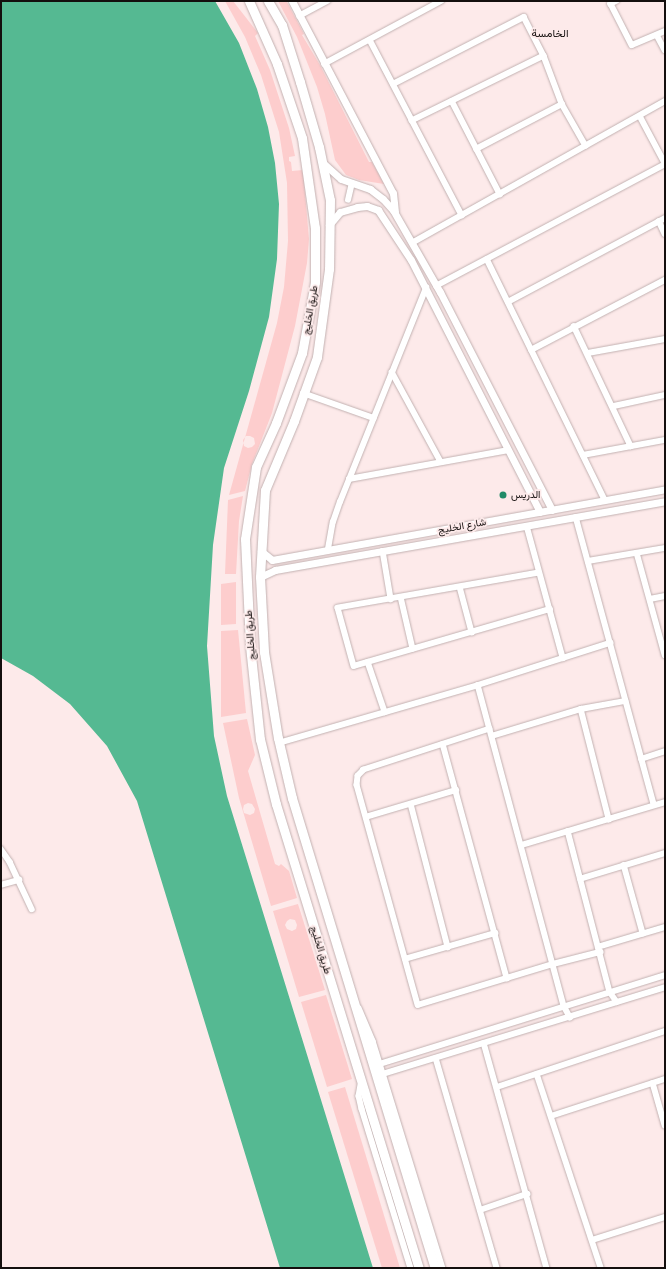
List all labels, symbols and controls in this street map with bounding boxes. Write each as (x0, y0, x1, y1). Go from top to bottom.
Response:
district label: الخامسة (532, 27, 568, 41)
street label: طريق الخليج (300, 284, 320, 336)
place label: الدريس (511, 489, 540, 501)
marker: الدريس (498, 490, 508, 500)
street label: شارع الخليج (437, 516, 487, 536)
street label: طريق الخليج (242, 610, 258, 660)
street label: طريق الخليج (308, 924, 334, 976)

